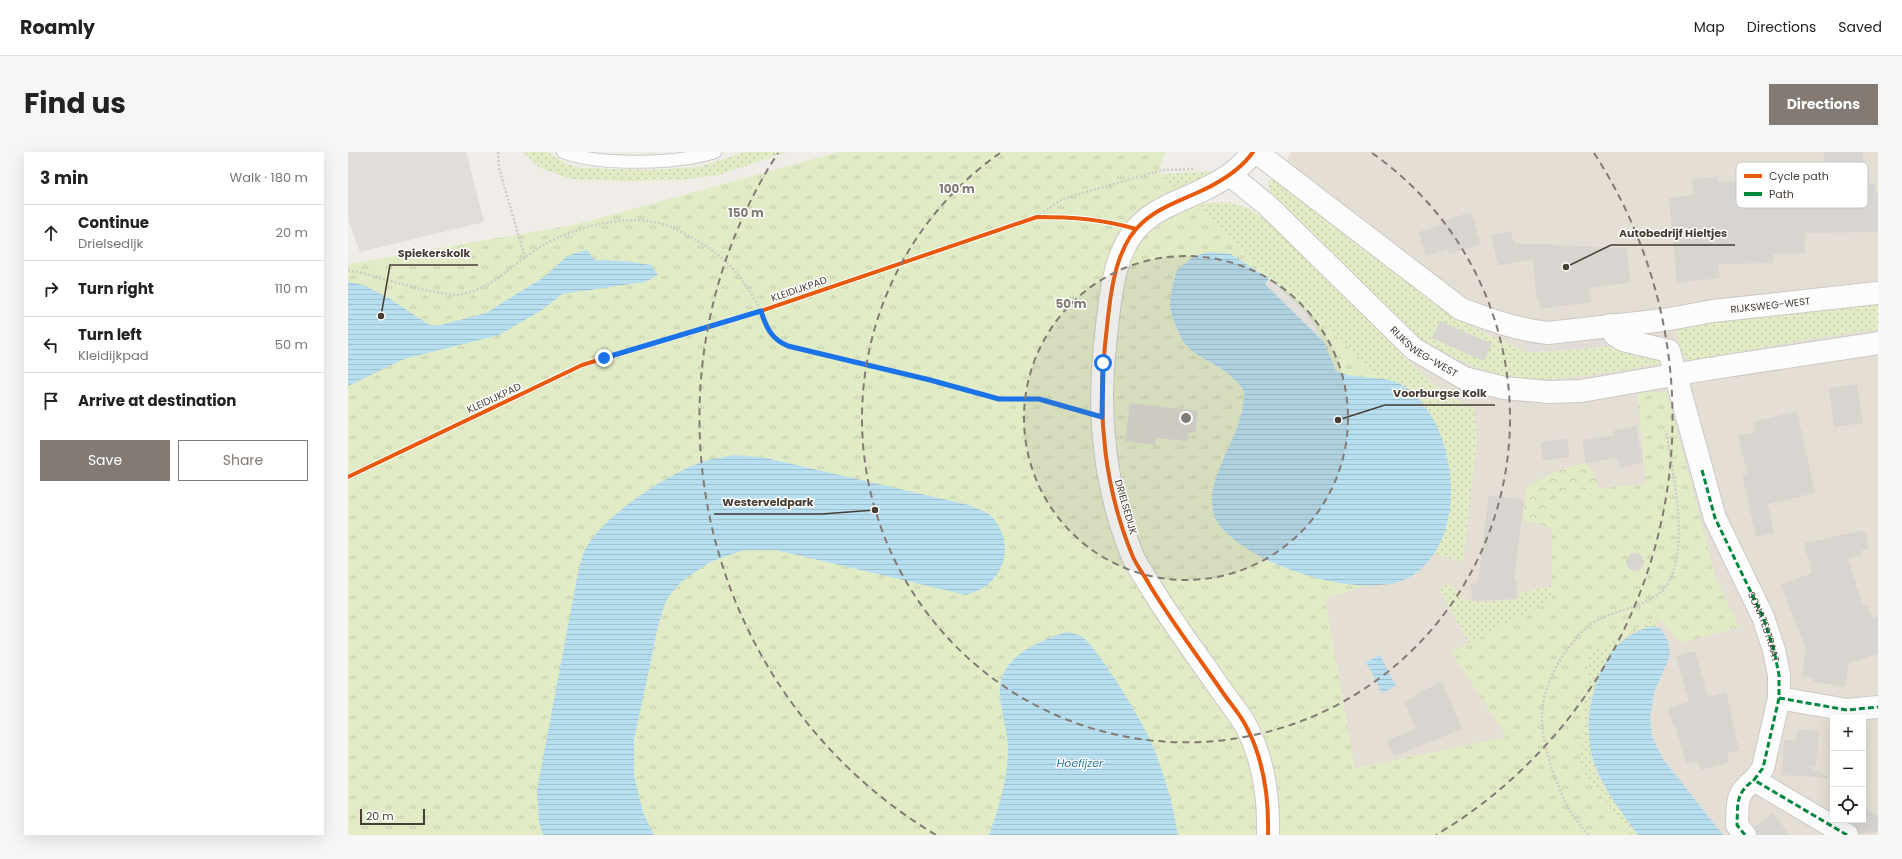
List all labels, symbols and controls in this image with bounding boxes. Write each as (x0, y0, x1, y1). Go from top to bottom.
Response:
text: Roamly (20, 14, 95, 41)
text: Map (1694, 17, 1725, 37)
text: Directions (1747, 17, 1816, 37)
text: Saved (1838, 17, 1882, 37)
text: Find us (24, 84, 126, 123)
button: Directions (1769, 84, 1878, 125)
legend (1736, 162, 1868, 208)
text: 3 min (40, 166, 88, 190)
text: Walk · 180 m (230, 168, 308, 187)
text: Cycle path (1769, 168, 1829, 184)
text: 100 m (939, 180, 975, 197)
text: Path (1769, 186, 1794, 202)
text: 150 m (728, 204, 764, 221)
text: Continue (78, 212, 149, 233)
icon: ahead (40, 222, 62, 244)
callout: Autobedrijf Hieltjes (1611, 222, 1735, 245)
text: 20 m (275, 223, 308, 242)
text: Autobedrijf Hieltjes (1619, 225, 1727, 241)
text: Drielsedijk (78, 234, 143, 253)
callout: Spiekerskolk (390, 242, 478, 265)
text: Spiekerskolk (398, 245, 470, 261)
street label: KLEIDIJKPAD (769, 272, 829, 306)
icon: right (40, 278, 62, 300)
text: Turn right (78, 278, 154, 299)
text: 110 m (275, 279, 308, 298)
street label: RIJKSWEG-WEST (1730, 293, 1812, 317)
text: 50 m (1056, 295, 1087, 312)
street label: RIJKSWEG-WEST (1387, 322, 1461, 381)
text: Turn left (78, 324, 142, 345)
icon: left (40, 334, 62, 356)
text: 50 m (275, 335, 308, 354)
text: Kleidijkpad (78, 346, 149, 365)
route end (595, 349, 613, 367)
route start (1094, 354, 1112, 372)
street label: KLEIDIJKPAD (464, 379, 524, 417)
callout: Voorburgse Kolk (1385, 382, 1495, 405)
text: Voorburgse Kolk (1393, 385, 1487, 401)
icon: arrive (40, 390, 62, 412)
text: Arrive at destination (78, 390, 236, 411)
centre of rings (1179, 411, 1193, 425)
button: Save (40, 440, 170, 481)
button: Share (178, 440, 308, 481)
street label: DRIELSEDIJK (1111, 478, 1141, 536)
callout: Westerveldpark (714, 491, 822, 514)
text: Westerveldpark (722, 494, 814, 510)
street label: SONATESTRAAT (1744, 589, 1784, 664)
map controls (1830, 715, 1866, 823)
button: + (1830, 715, 1866, 751)
button: − (1830, 751, 1866, 787)
water label: Hoefijzer (1057, 755, 1104, 771)
button: locate (1830, 787, 1866, 823)
scale bar (360, 807, 425, 826)
text: 20 m (366, 808, 394, 824)

